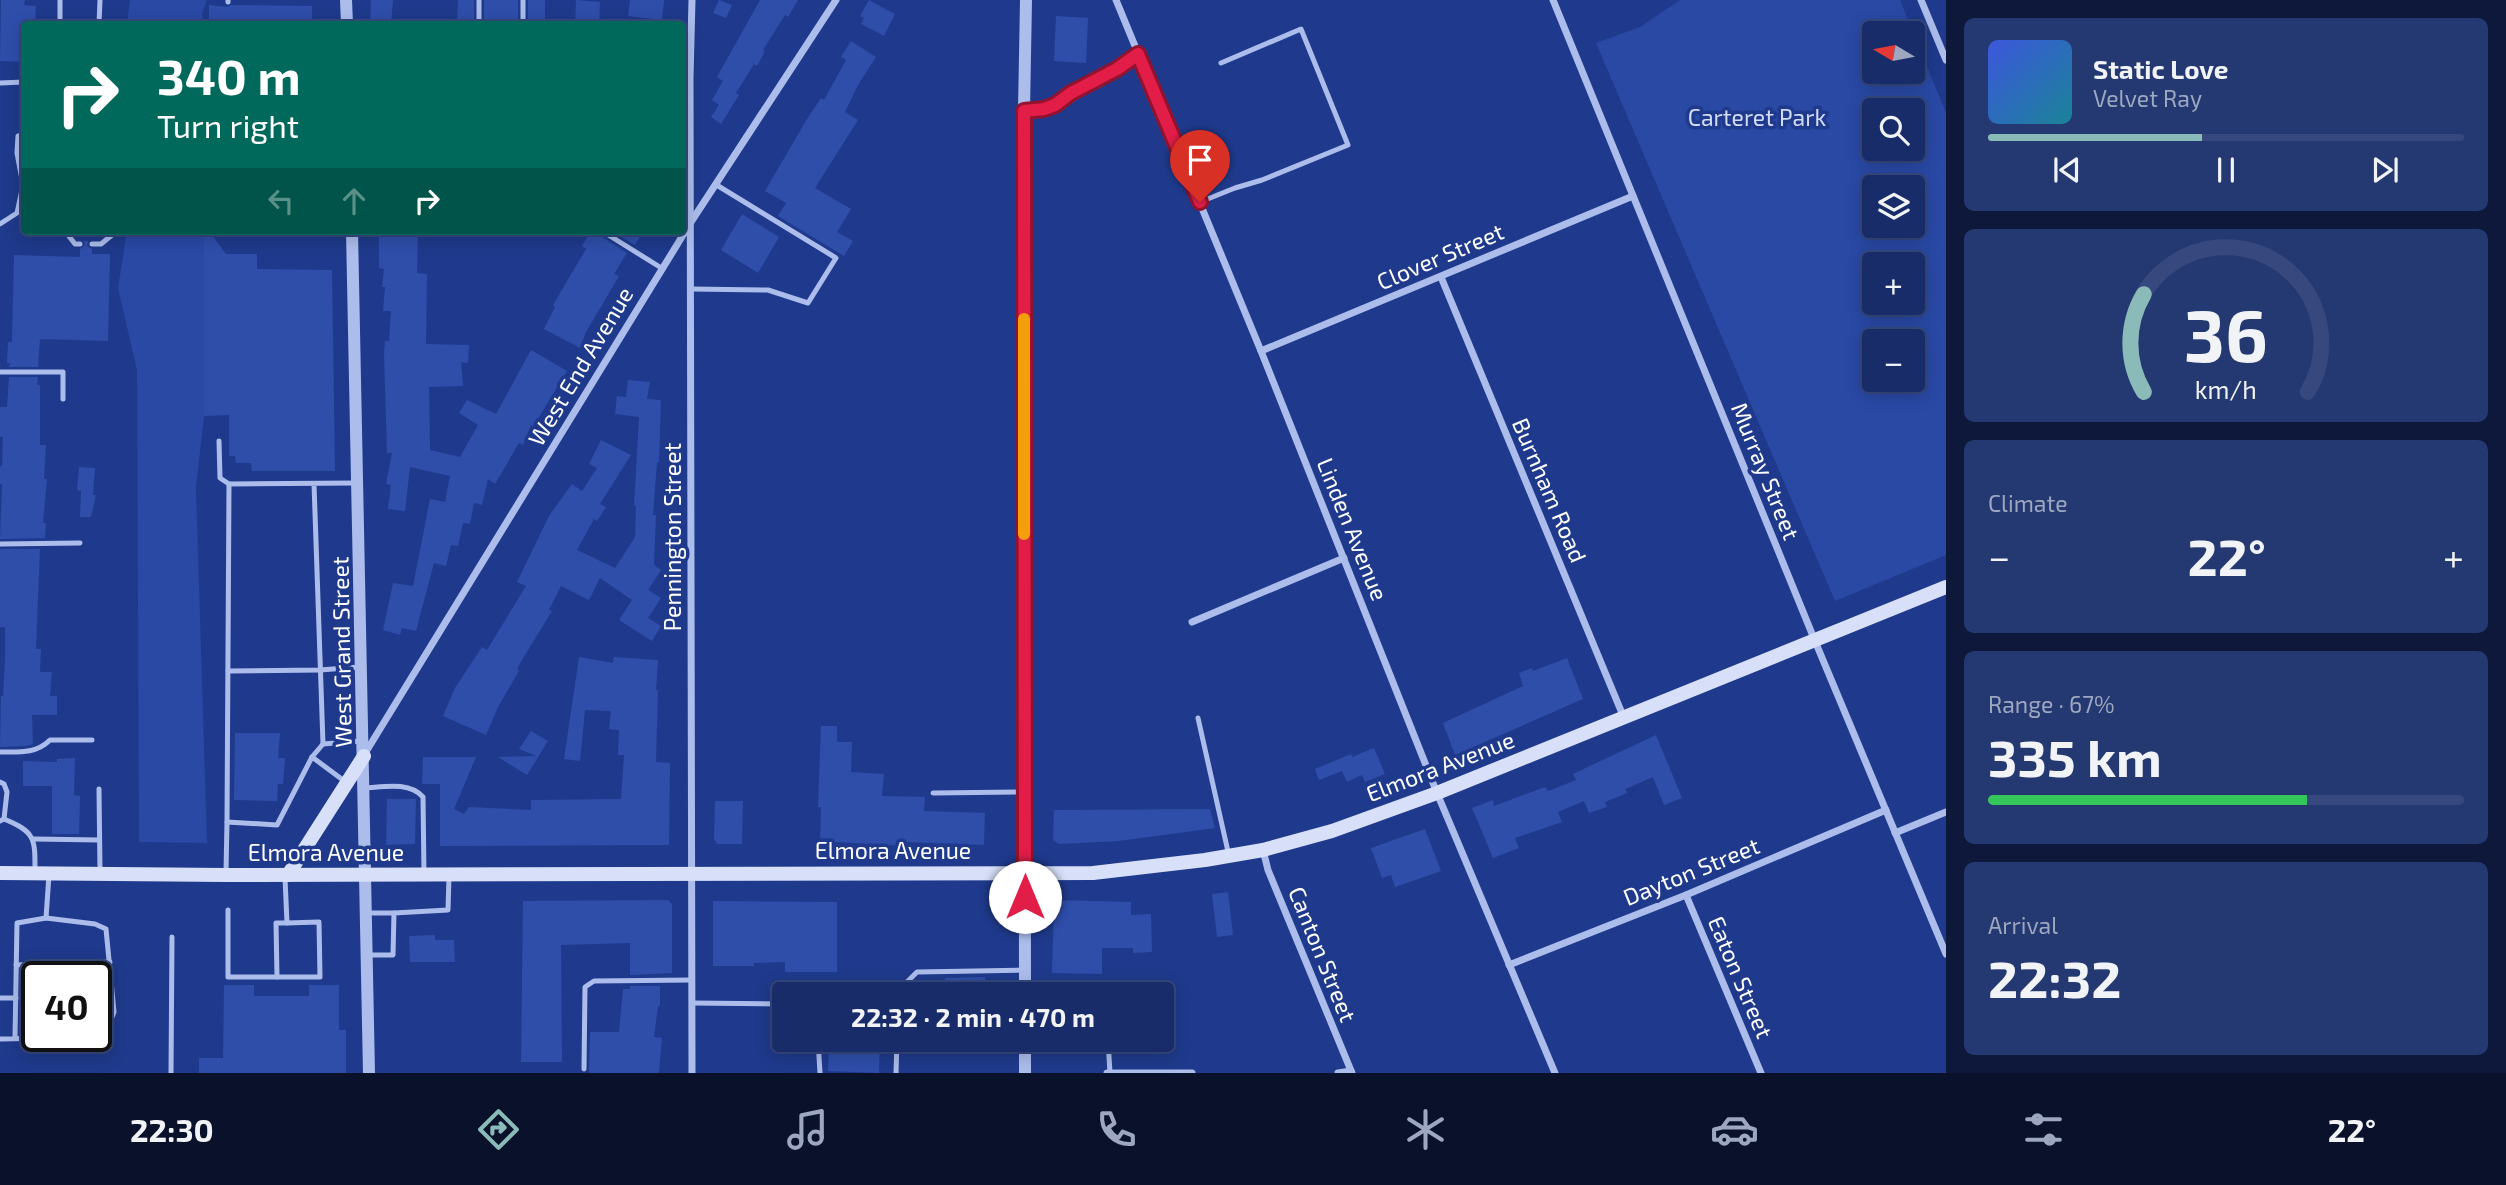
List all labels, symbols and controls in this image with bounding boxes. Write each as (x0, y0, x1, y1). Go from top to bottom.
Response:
north arrow (1862, 21, 1925, 84)
map controls (1862, 21, 1925, 392)
text: 340 m (157, 46, 301, 105)
icon: right (42, 49, 133, 140)
text: Static Love (2093, 53, 2229, 84)
text: Velvet Ray (2093, 84, 2202, 112)
button: search (1862, 98, 1925, 161)
park label: Carteret Park (1688, 103, 1826, 131)
text: Turn right (157, 106, 299, 144)
pin (1170, 130, 1230, 202)
icon: arrive (1181, 141, 1219, 179)
icon: previous (2048, 151, 2086, 189)
icon: pause (2207, 151, 2245, 189)
icon: next (2366, 151, 2404, 189)
button: layers (1862, 175, 1925, 238)
icon: left (262, 182, 300, 220)
icon: ahead (335, 182, 373, 220)
icon: right (408, 182, 446, 220)
street label: Clover Street (1372, 217, 1508, 295)
button: + (1862, 252, 1925, 315)
street label: West End Avenue (522, 281, 638, 451)
text: 36 (2184, 289, 2268, 377)
button: − (1862, 329, 1925, 392)
text: km/h (2195, 373, 2257, 403)
street label: Murray Street (1726, 399, 1806, 544)
street label: Burnham Road (1507, 414, 1593, 566)
street label: Pennington Street (658, 442, 686, 631)
street label: Linden Avenue (1312, 454, 1394, 604)
text: Climate (1988, 489, 2068, 517)
text: 22° (2187, 524, 2266, 586)
text: − (1988, 533, 2010, 579)
text: + (2443, 533, 2464, 579)
street label: West Grand Street (325, 556, 357, 748)
text: Range · 67% (1988, 690, 2114, 718)
street label: Elmora Avenue (1362, 725, 1518, 807)
text: 335 km (1988, 725, 2162, 787)
street label: Dayton Street (1619, 831, 1763, 911)
street label: Elmora Avenue (815, 836, 971, 864)
street label: Elmora Avenue (248, 838, 404, 866)
position arrow (988, 860, 1062, 934)
street label: Canton Street (1283, 882, 1363, 1026)
text: Arrival (1988, 911, 2058, 939)
street label: Eaton Street (1703, 912, 1779, 1042)
text: 22:32 (1988, 946, 2121, 1008)
speed limit sign: 40 (21, 961, 112, 1052)
text: 22:32 · 2 min · 470 m (851, 1001, 1095, 1032)
icon: directions (474, 1105, 523, 1154)
icon: music (783, 1105, 832, 1154)
icon: phone (1092, 1105, 1141, 1154)
icon: climate (1401, 1105, 1450, 1154)
icon: car (1710, 1105, 1759, 1154)
icon: filters (2019, 1105, 2068, 1154)
text: 22:30 (130, 1110, 214, 1148)
text: 22° (2328, 1110, 2376, 1148)

